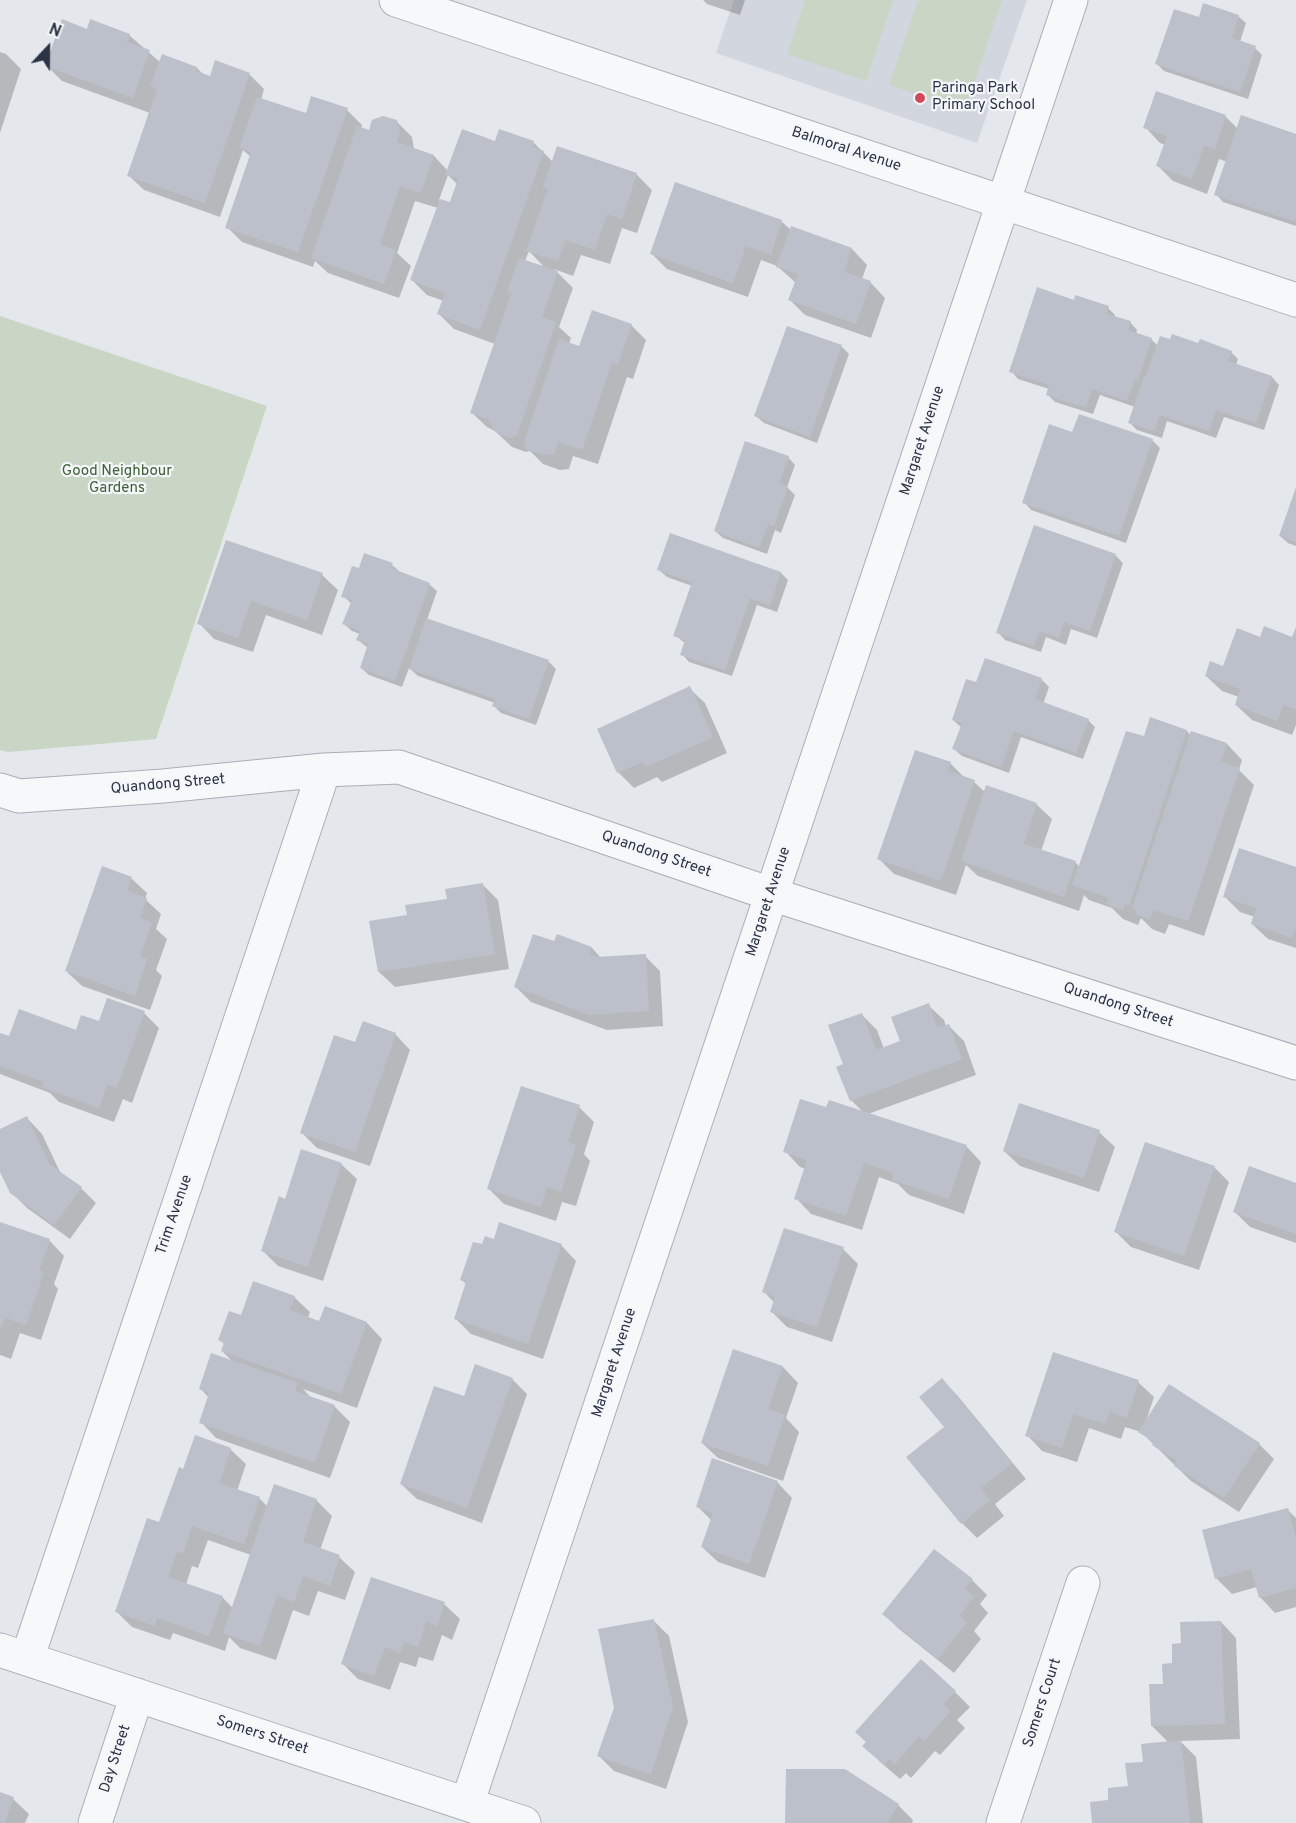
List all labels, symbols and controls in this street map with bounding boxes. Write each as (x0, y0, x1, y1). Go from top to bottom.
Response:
north arrow (18, 18, 78, 78)
text: N (46, 20, 64, 43)
place label: Paringa Park Primary School (932, 80, 1035, 115)
marker: Paringa Park Primary School (913, 91, 927, 105)
street label: Balmoral Avenue (789, 124, 903, 176)
street label: Margaret Avenue (897, 384, 949, 498)
park label: Good Neighbour Gardens (62, 463, 172, 498)
street label: Quandong Street (110, 771, 226, 799)
street label: Quandong Street (599, 828, 713, 882)
street label: Margaret Avenue (743, 845, 795, 959)
street label: Quandong Street (1061, 980, 1175, 1032)
street label: Trim Avenue (153, 1173, 197, 1257)
street label: Margaret Avenue (589, 1306, 641, 1420)
street label: Somers Court (1020, 1656, 1066, 1750)
street label: Somers Street (214, 1713, 310, 1759)
street label: Day Street (97, 1723, 135, 1795)

